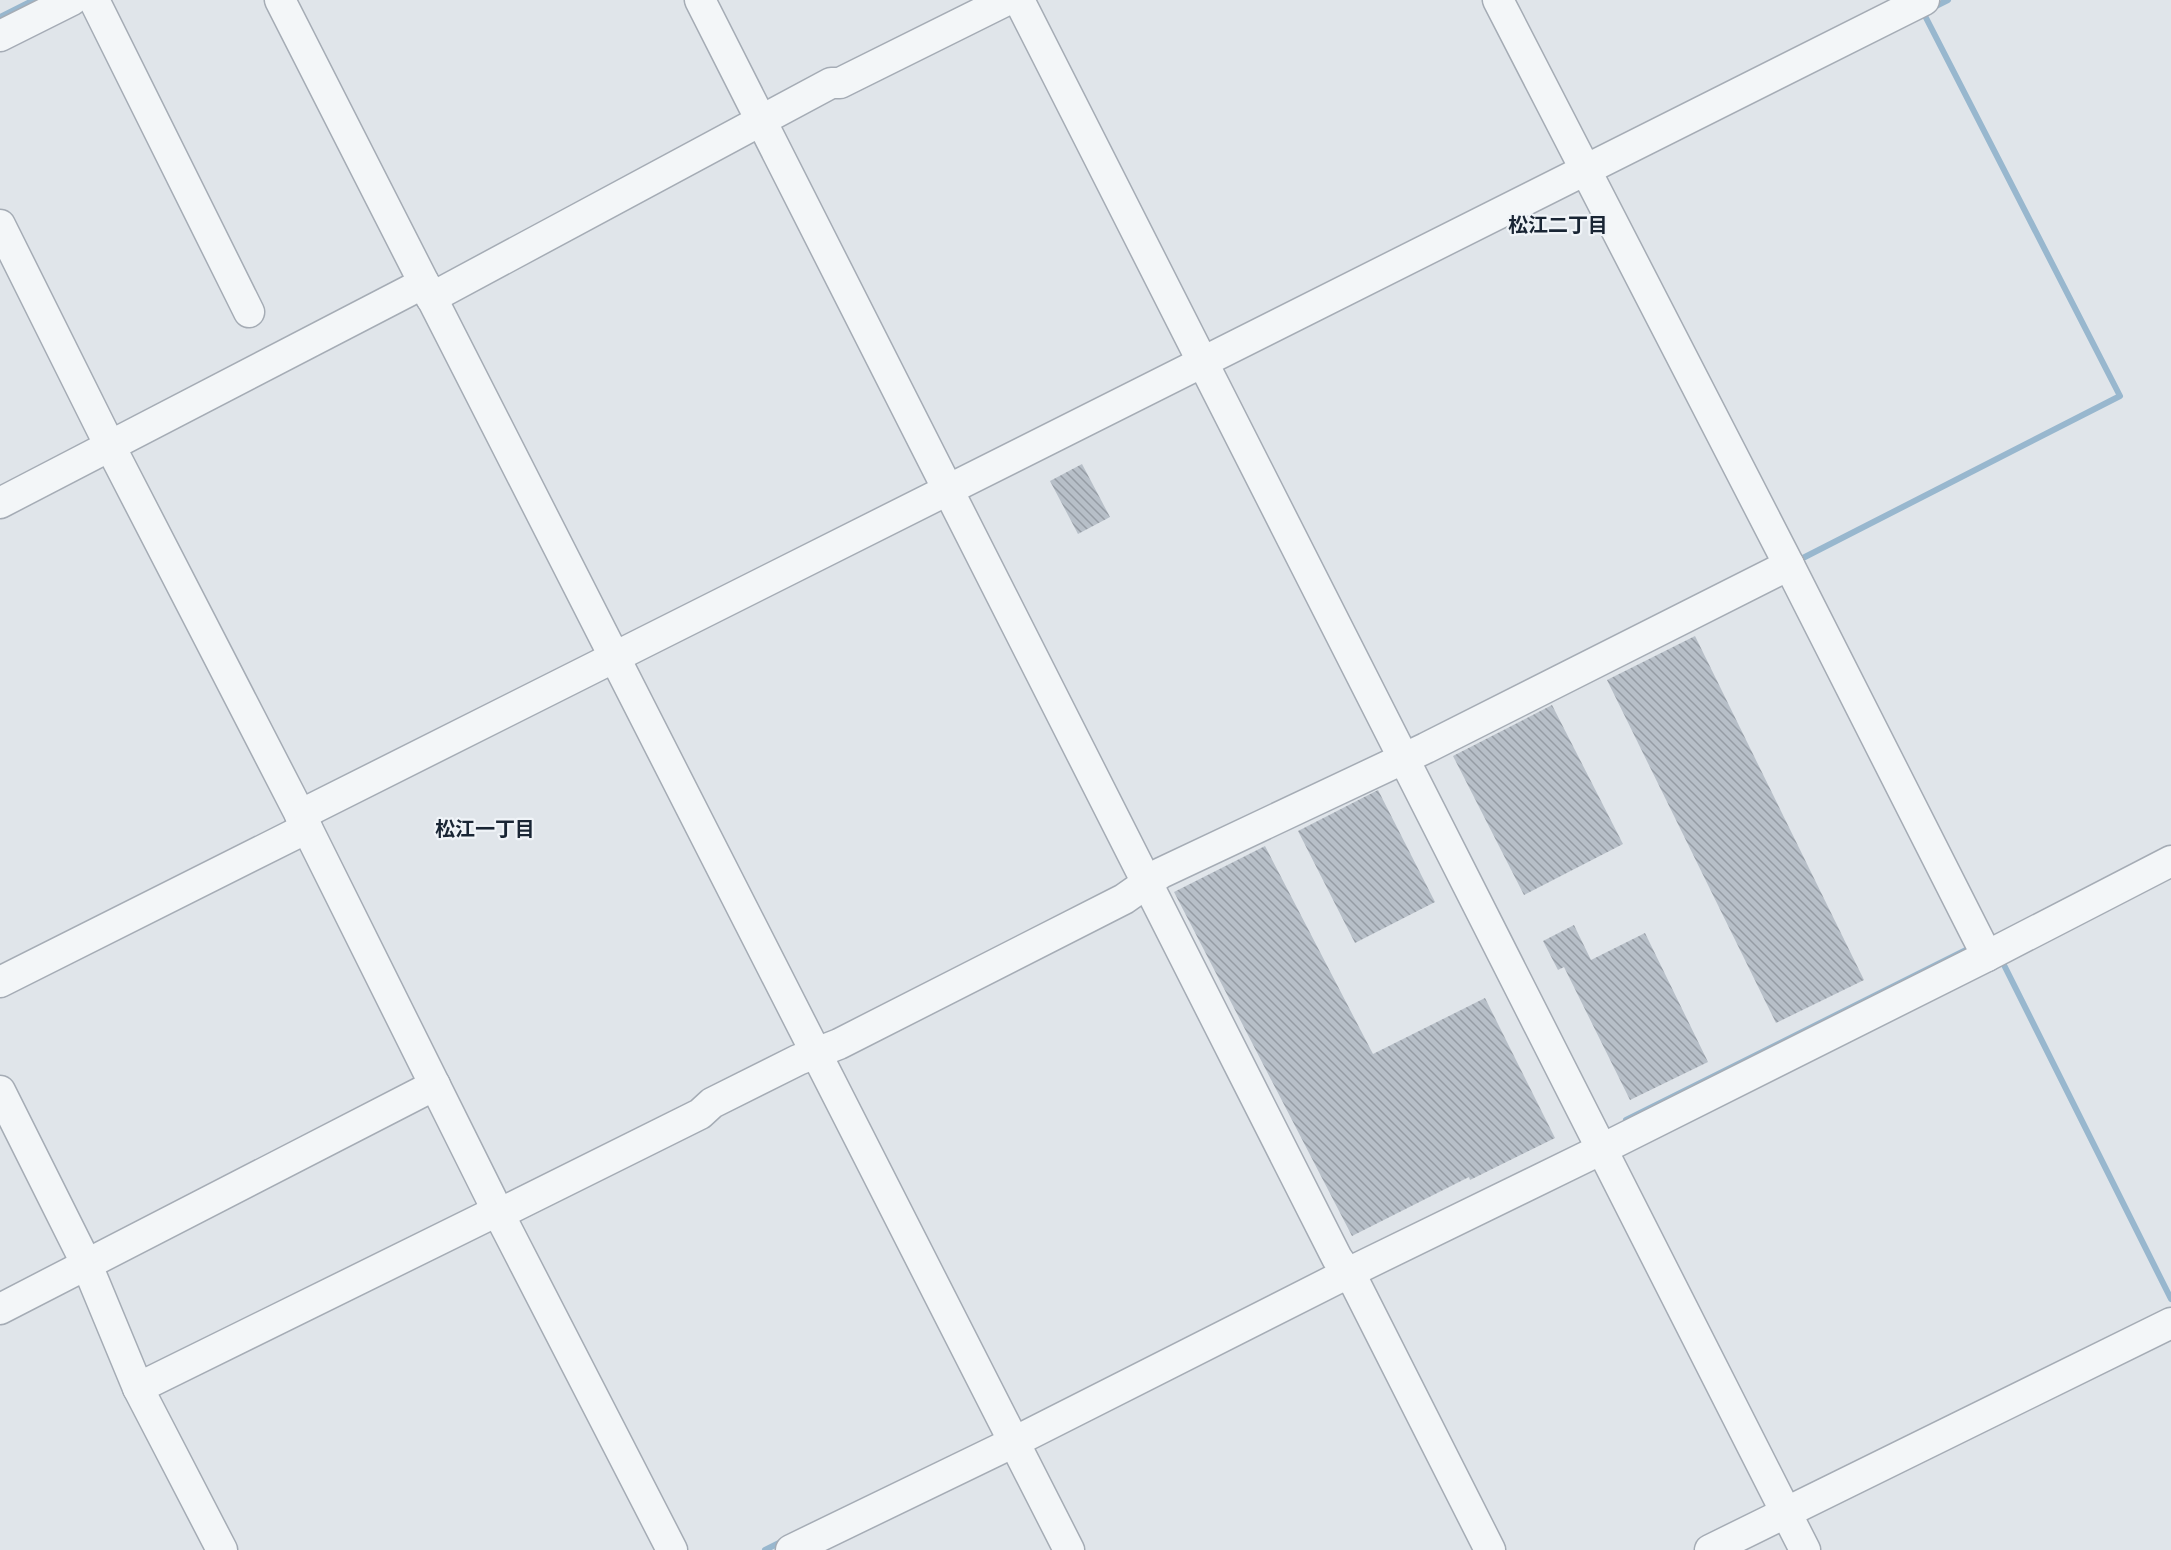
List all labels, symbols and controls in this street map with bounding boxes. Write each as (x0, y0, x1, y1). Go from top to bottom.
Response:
district label: 松江二丁目 (1508, 212, 1608, 236)
district label: 松江一丁目 (435, 816, 535, 840)

